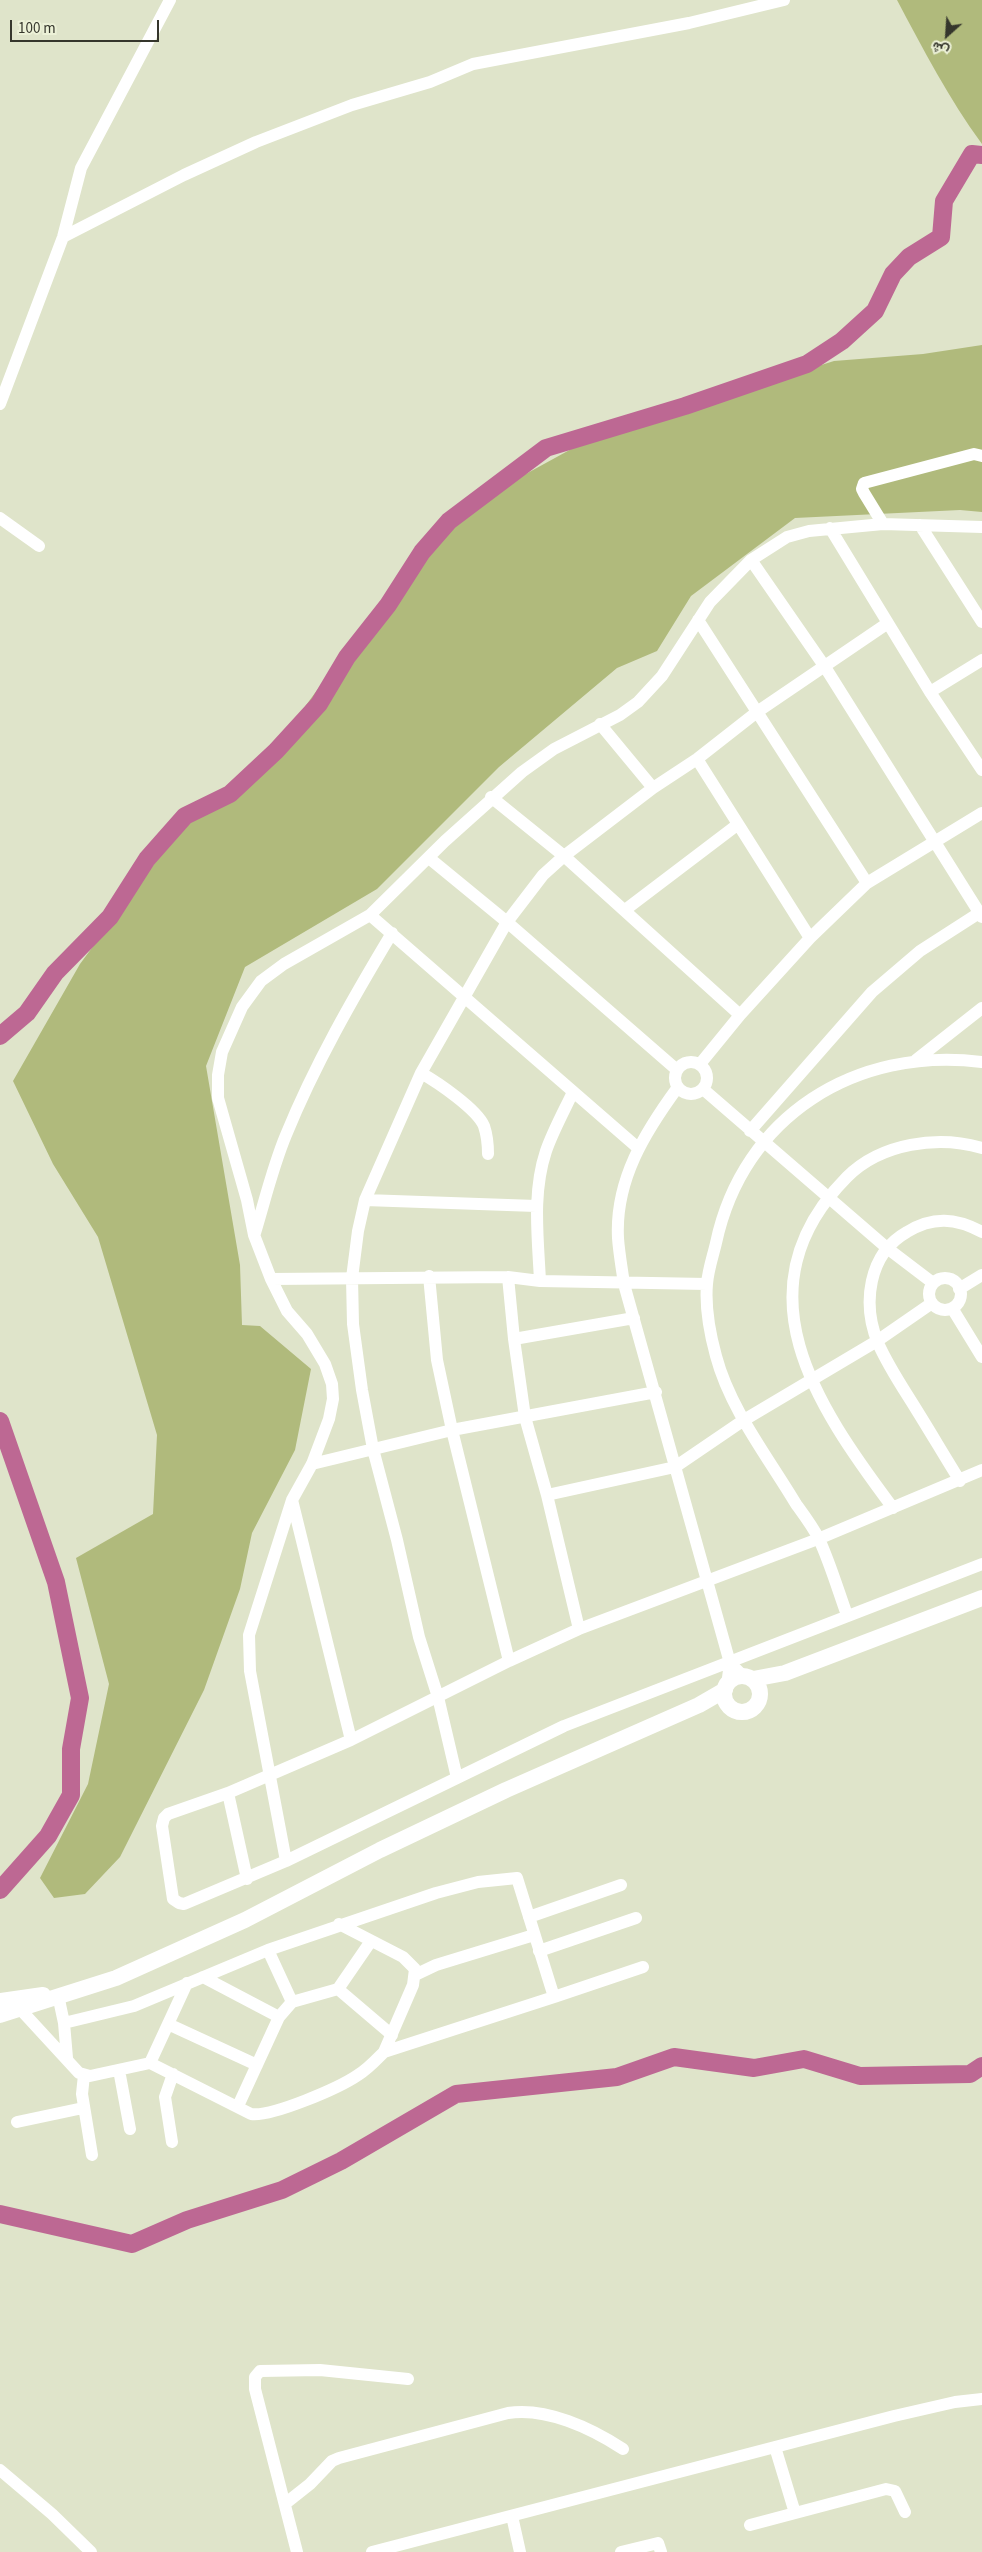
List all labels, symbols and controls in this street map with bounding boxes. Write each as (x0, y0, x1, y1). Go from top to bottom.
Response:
scale bar (12, 10, 161, 42)
north arrow (922, 10, 972, 60)
text: 100 m (18, 18, 56, 39)
text: ش (928, 36, 952, 61)

